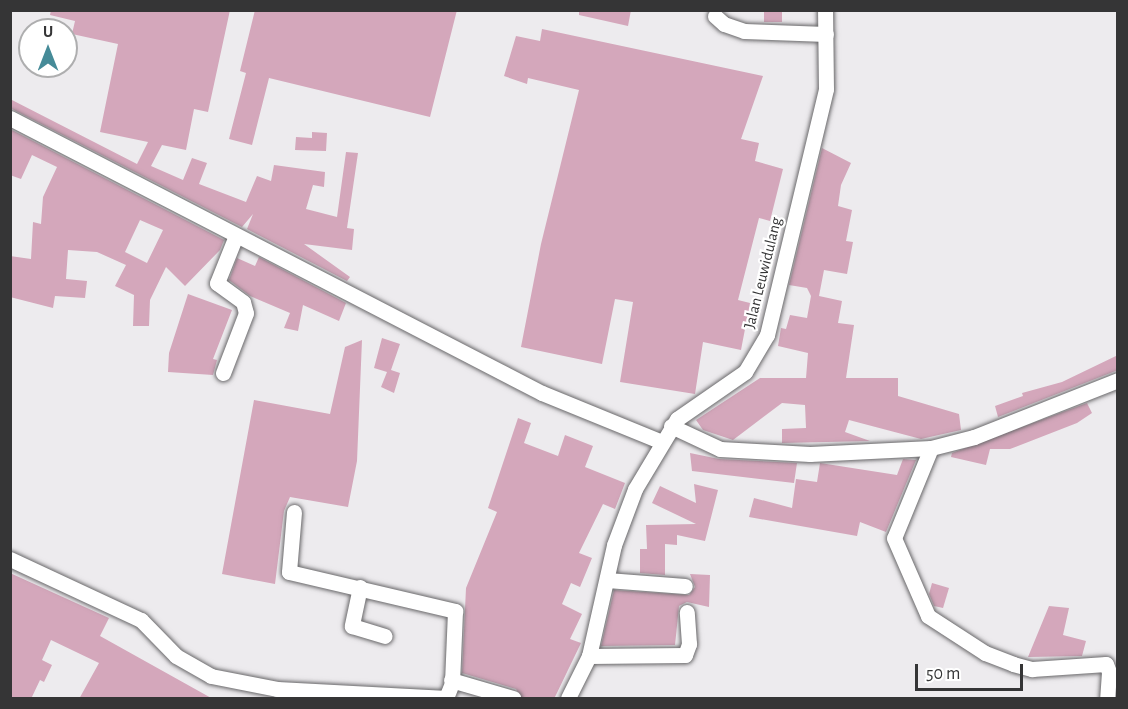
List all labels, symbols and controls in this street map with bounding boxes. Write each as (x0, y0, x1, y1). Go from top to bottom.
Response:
north arrow (18, 18, 78, 78)
text: U (43, 24, 53, 40)
street label: Jalan Leuwidulang (740, 215, 786, 331)
scale bar (918, 652, 1026, 690)
text: 50 m (926, 665, 960, 683)

